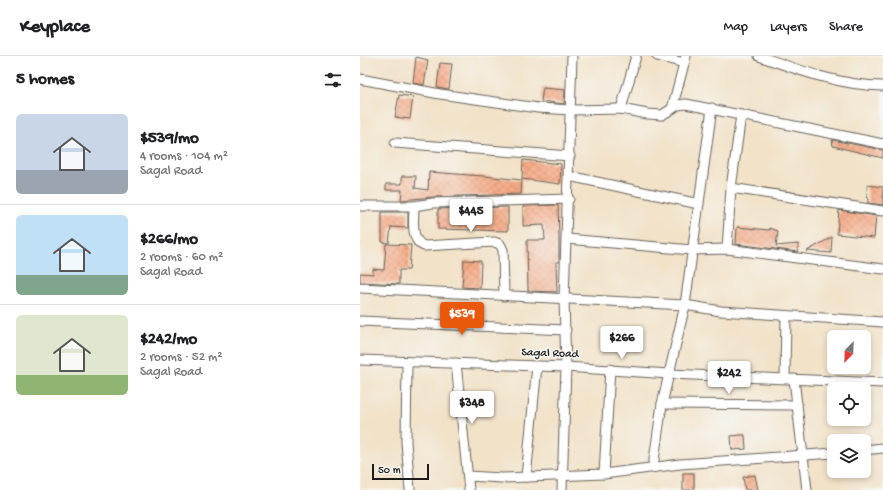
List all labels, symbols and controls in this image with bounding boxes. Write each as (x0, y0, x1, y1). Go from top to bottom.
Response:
text: Keyplace (20, 16, 90, 39)
text: Map (724, 19, 748, 36)
text: Layers (770, 19, 807, 36)
text: Share (829, 19, 863, 36)
icon: filters (322, 69, 344, 91)
text: 5 homes (16, 70, 74, 90)
text: $539/mo (140, 129, 199, 149)
icon: home (48, 130, 96, 178)
text: 4 rooms · 104 m² (140, 149, 228, 164)
text: Sagal Road (140, 164, 202, 179)
pin: $445 (447, 199, 495, 233)
text: $445 (459, 204, 483, 219)
text: $266/mo (140, 230, 198, 250)
icon: home (48, 231, 96, 279)
text: 2 rooms · 60 m² (140, 250, 223, 265)
text: Sagal Road (140, 265, 202, 280)
pin: $539 (438, 302, 486, 336)
text: $539 (449, 307, 475, 322)
pin: $266 (598, 326, 646, 360)
text: $242/mo (140, 330, 197, 350)
north arrow (827, 330, 871, 374)
map controls (827, 330, 871, 478)
icon: home (48, 331, 96, 379)
text: $266 (609, 331, 635, 346)
street label: Sagal Road (521, 346, 580, 362)
text: 2 rooms · 52 m² (140, 350, 222, 365)
pin: $242 (705, 361, 753, 395)
text: Sagal Road (140, 365, 202, 380)
text: $242 (717, 366, 741, 381)
button: locate (827, 382, 871, 426)
pin: $348 (448, 391, 496, 425)
text: $348 (459, 396, 485, 411)
button: layers (827, 434, 871, 478)
scale bar (372, 462, 429, 481)
text: 50 m (378, 465, 400, 477)

